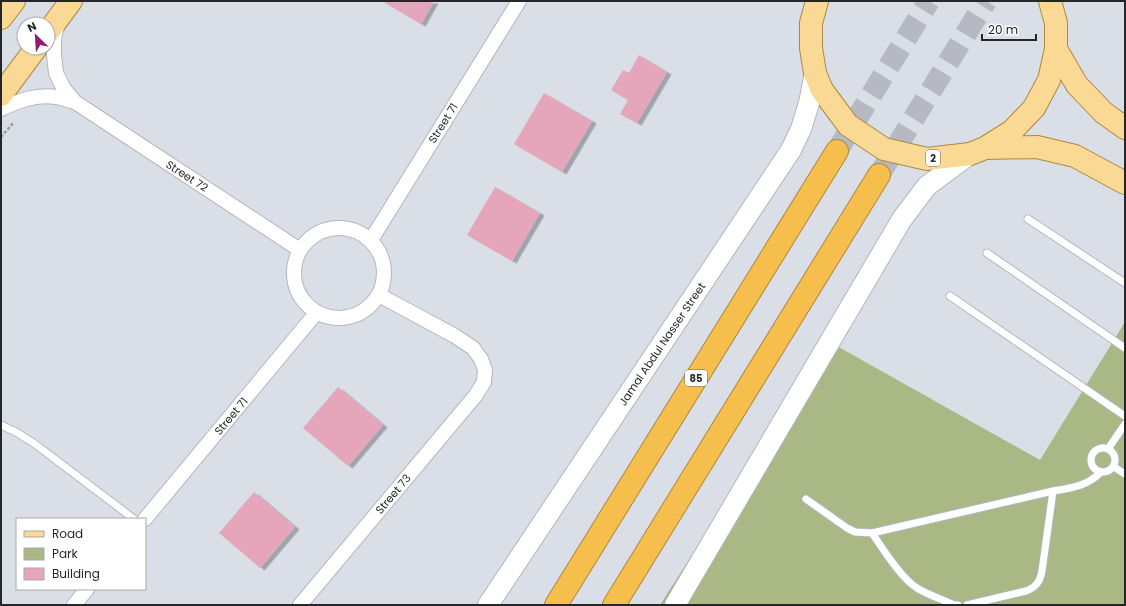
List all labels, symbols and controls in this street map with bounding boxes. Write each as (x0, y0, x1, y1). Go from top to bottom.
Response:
north arrow (16, 16, 56, 56)
scale bar (982, 16, 1036, 42)
text: N (25, 18, 39, 36)
text: 20 m (988, 21, 1018, 38)
street label: Street 71 (424, 100, 462, 146)
road number: 2 (926, 150, 940, 166)
street label: Street 72 (163, 156, 211, 196)
street label: Jamal Abdul Nasser Street (615, 279, 709, 409)
road number: 85 (685, 370, 707, 386)
street label: Street 71 (211, 394, 251, 438)
street label: Street 73 (372, 471, 414, 517)
legend (16, 518, 146, 590)
text: Road (52, 525, 83, 542)
text: Park (52, 545, 79, 562)
text: Building (52, 565, 100, 582)

